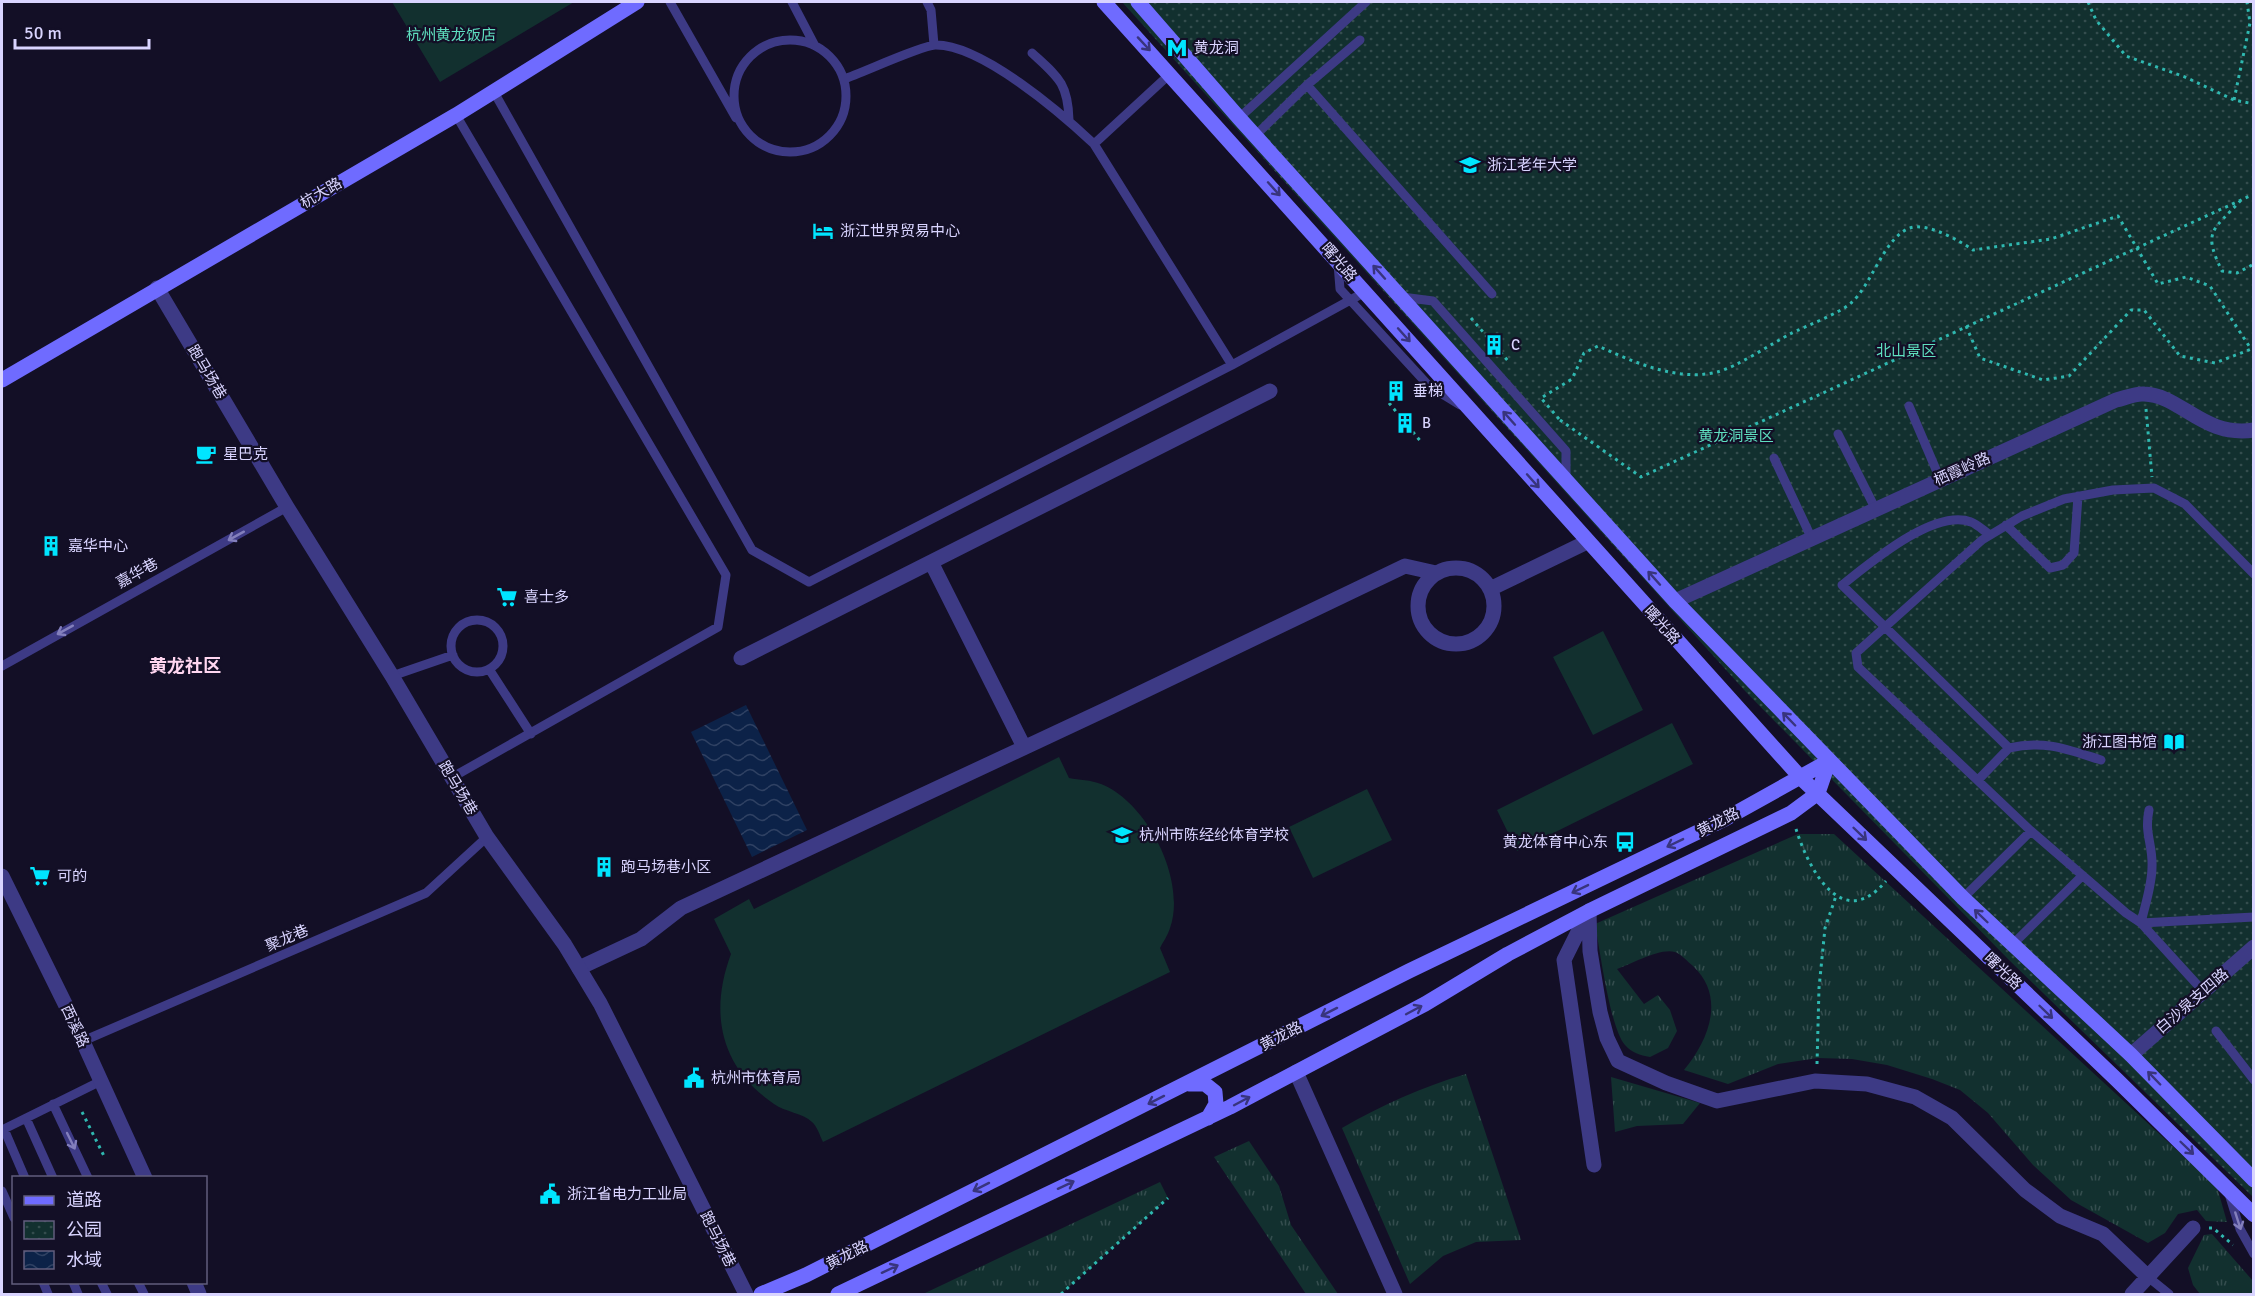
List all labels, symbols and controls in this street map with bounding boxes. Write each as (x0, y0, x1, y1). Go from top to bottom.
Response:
scale bar (15, 12, 148, 50)
text: 50 m (24, 22, 62, 44)
park label: 杭州黄龙饭店 (406, 26, 496, 44)
metro station icon: 黄龙洞 (1165, 36, 1189, 60)
one-way arrow (1137, 37, 1151, 52)
place label: 黄龙洞 (1194, 39, 1239, 57)
school or university icon: 浙江老年大学 (1458, 153, 1482, 177)
place label: 浙江老年大学 (1487, 156, 1577, 174)
street label: 杭大路 (297, 174, 345, 212)
one-way arrow (1267, 182, 1281, 197)
hotel icon: 浙江世界贸易中心 (811, 219, 835, 243)
place label: 浙江世界贸易中心 (840, 222, 960, 240)
street label: 曙光路 (1317, 239, 1361, 285)
one-way arrow (1372, 265, 1386, 280)
one-way arrow (1397, 328, 1411, 343)
building icon: C (1482, 333, 1506, 357)
place label: C (1511, 336, 1520, 354)
street label: 跑马场巷 (184, 342, 230, 402)
park label: 北山景区 (1876, 342, 1936, 360)
building icon: 垂梯 (1384, 379, 1408, 403)
place label: 垂梯 (1413, 382, 1443, 400)
one-way arrow (1502, 410, 1516, 425)
building icon: B (1393, 411, 1417, 435)
place label: B (1422, 414, 1431, 432)
park label: 黄龙洞景区 (1698, 427, 1774, 445)
cafe icon: 星巴克 (194, 442, 218, 466)
place label: 星巴克 (223, 445, 268, 463)
street label: 栖霞岭路 (1931, 449, 1993, 489)
one-way arrow (1526, 474, 1540, 489)
one-way arrow (228, 530, 245, 542)
building icon: 嘉华中心 (39, 534, 63, 558)
place label: 嘉华中心 (68, 537, 128, 555)
street label: 嘉华巷 (113, 554, 161, 592)
one-way arrow (1647, 570, 1661, 585)
supermarket icon: 喜士多 (495, 585, 519, 609)
place label: 喜士多 (524, 588, 569, 606)
street label: 曙光路 (1640, 602, 1684, 648)
one-way arrow (57, 624, 74, 636)
district label: 黄龙社区 (149, 655, 221, 677)
one-way arrow (1781, 711, 1796, 726)
library icon: 浙江图书馆 (2162, 730, 2186, 754)
place label: 浙江图书馆 (2082, 733, 2157, 751)
street label: 跑马场巷 (435, 758, 481, 818)
street label: 黄龙路 (1694, 804, 1742, 840)
school or university icon: 杭州市陈经纶体育学校 (1110, 823, 1134, 847)
place label: 杭州市陈经纶体育学校 (1139, 826, 1289, 844)
one-way arrow (1852, 827, 1867, 841)
bus stop icon: 黄龙体育中心东 (1613, 830, 1637, 854)
place label: 黄龙体育中心东 (1503, 833, 1608, 851)
one-way arrow (1666, 838, 1684, 850)
building icon: 跑马场巷小区 (592, 855, 616, 879)
place label: 跑马场巷小区 (621, 858, 711, 876)
supermarket icon: 可的 (28, 864, 52, 888)
place label: 可的 (57, 867, 87, 885)
one-way arrow (1571, 883, 1589, 895)
one-way arrow (1974, 909, 1989, 923)
street label: 聚龙巷 (263, 921, 311, 955)
street label: 曙光路 (1981, 949, 2025, 993)
street label: 白沙泉支四路 (2152, 965, 2232, 1037)
street label: 西溪路 (57, 1002, 93, 1050)
one-way arrow (1405, 1004, 1423, 1015)
one-way arrow (2039, 1005, 2054, 1020)
one-way arrow (1321, 1006, 1339, 1018)
street label: 黄龙路 (1257, 1018, 1305, 1054)
public building icon: 杭州市体育局 (682, 1066, 706, 1090)
place label: 杭州市体育局 (711, 1069, 801, 1087)
one-way arrow (2146, 1071, 2161, 1086)
one-way arrow (1147, 1095, 1165, 1106)
one-way arrow (1233, 1095, 1250, 1107)
one-way arrow (66, 1131, 77, 1149)
one-way arrow (2179, 1140, 2194, 1155)
legend (12, 1176, 207, 1284)
one-way arrow (1057, 1179, 1075, 1191)
public building icon: 浙江省电力工业局 (538, 1182, 562, 1206)
one-way arrow (973, 1182, 991, 1194)
place label: 浙江省电力工业局 (567, 1185, 687, 1203)
text: 道路 (66, 1189, 102, 1211)
street label: 跑马场巷 (696, 1208, 740, 1270)
one-way arrow (2233, 1211, 2244, 1230)
text: 公园 (66, 1219, 102, 1241)
street label: 黄龙路 (823, 1237, 871, 1273)
text: 水域 (66, 1249, 102, 1271)
one-way arrow (881, 1263, 899, 1275)

